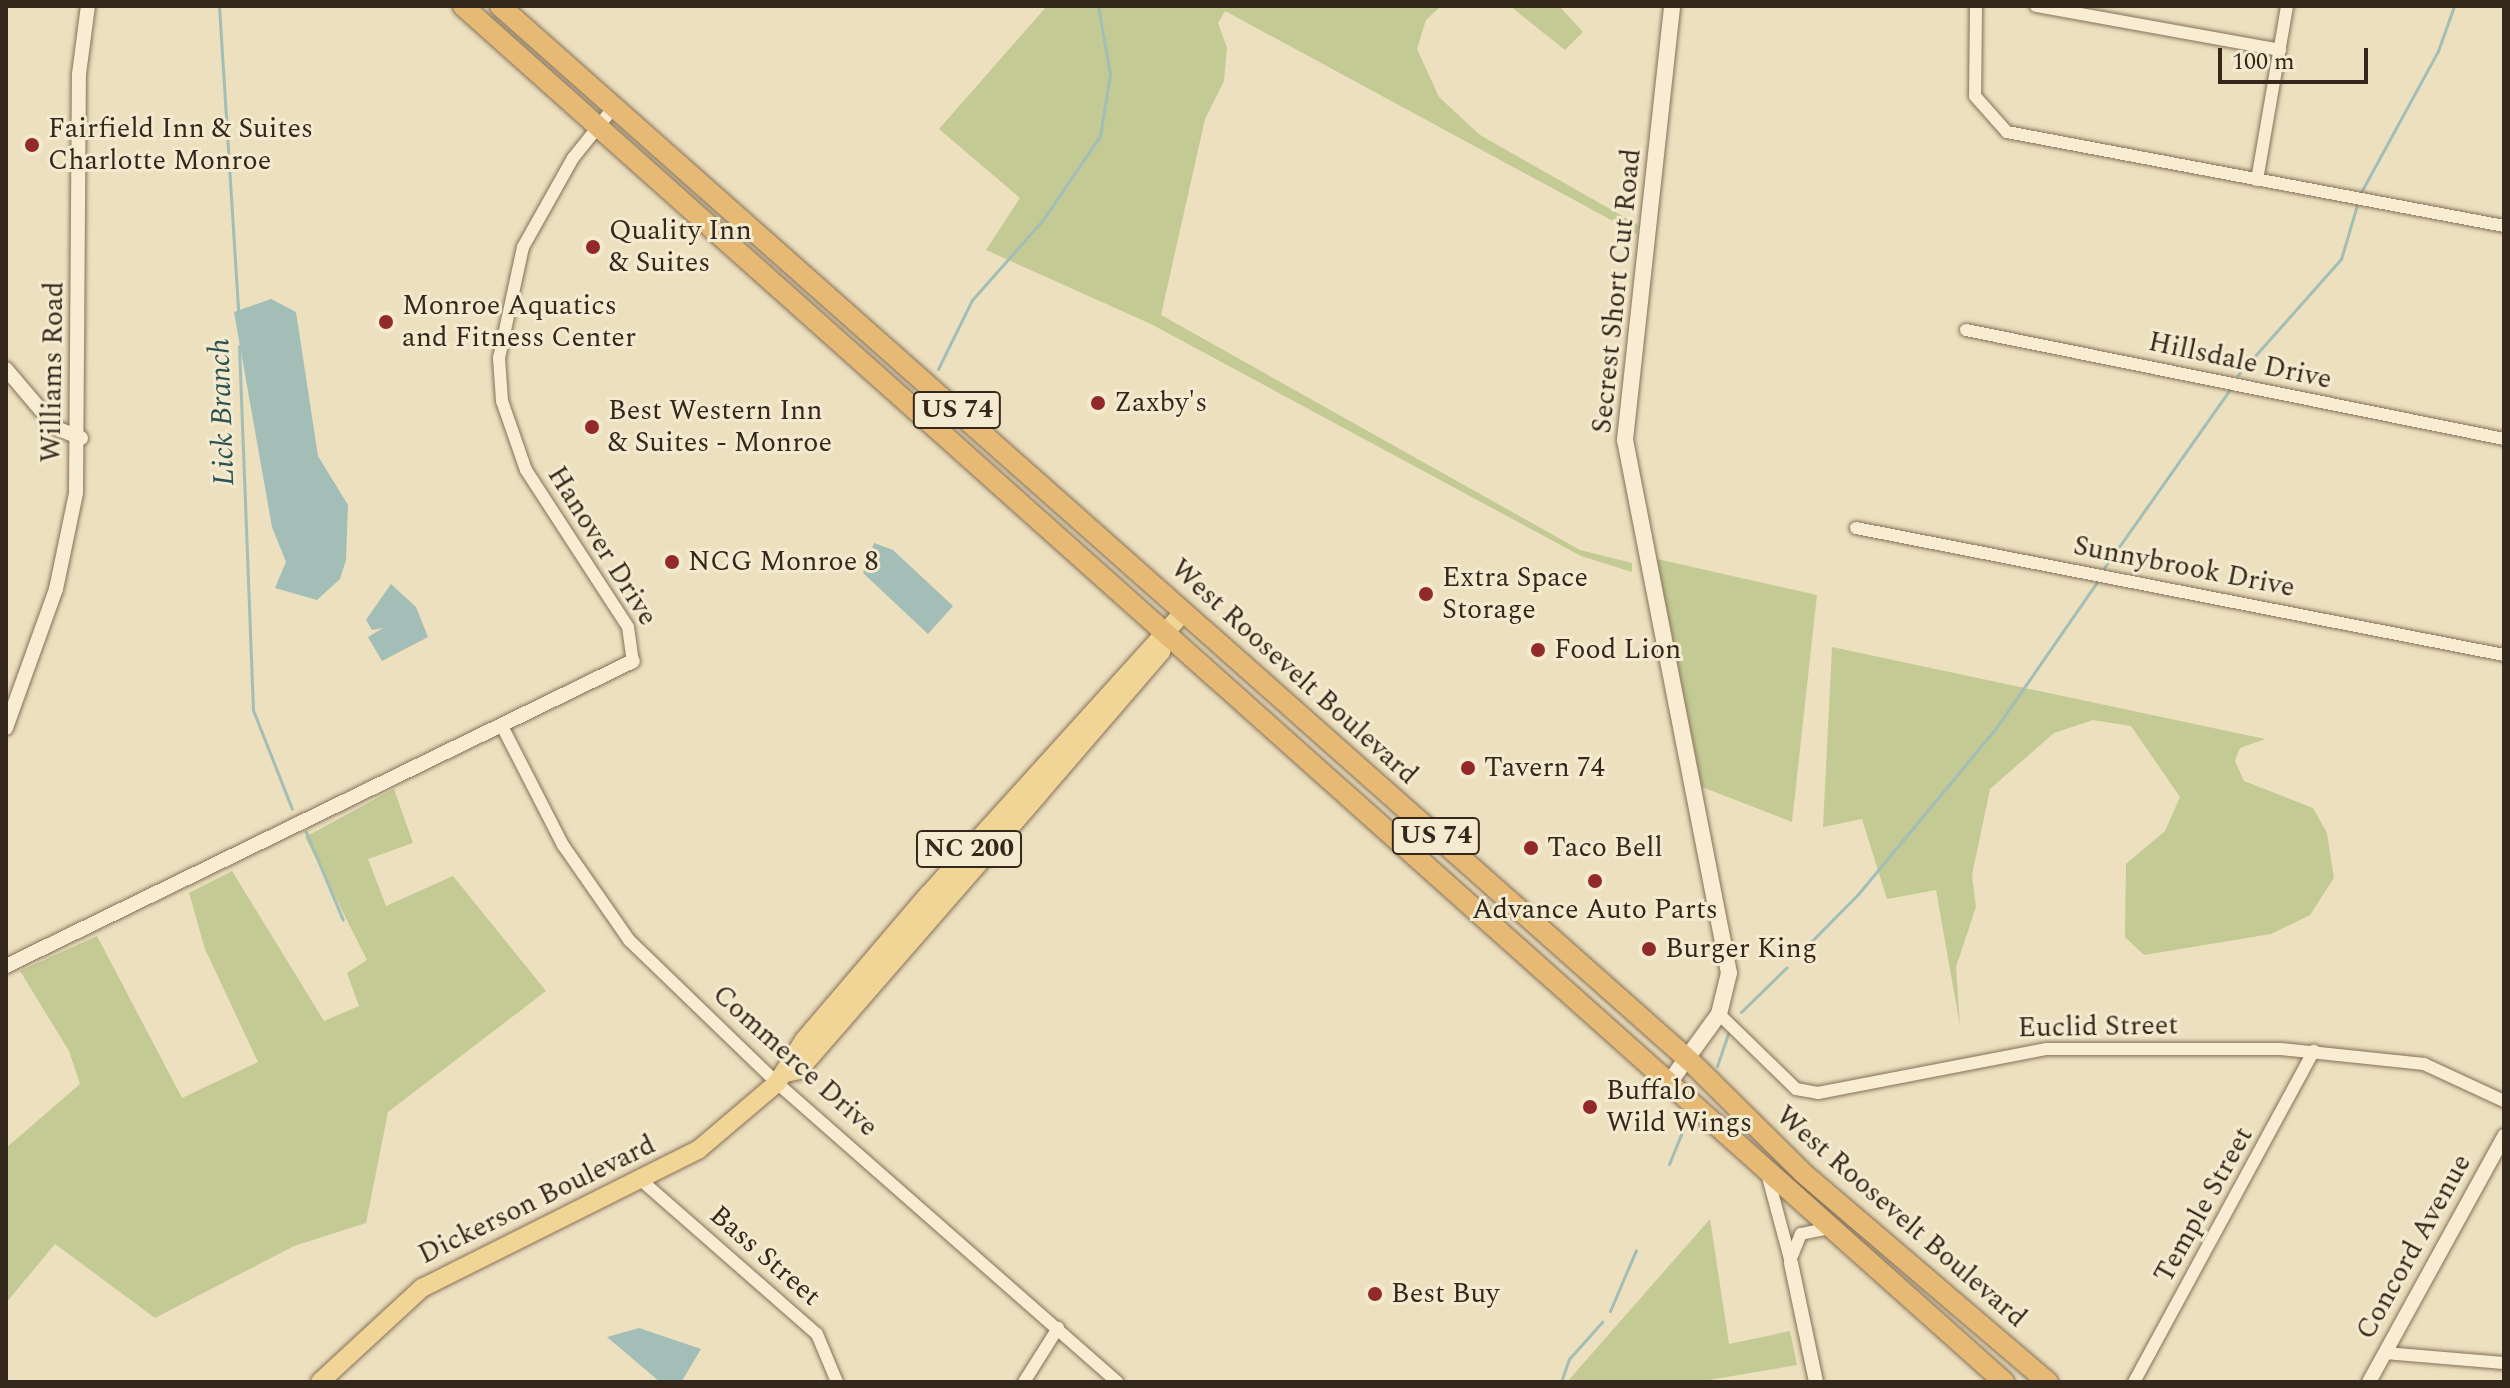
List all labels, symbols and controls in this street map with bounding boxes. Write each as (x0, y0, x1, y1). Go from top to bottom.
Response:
scale bar (2222, 32, 2372, 82)
text: 100 m (2232, 44, 2295, 80)
place label: Fairfield Inn & Suites Charlotte Monroe (48, 112, 313, 178)
marker: Fairfield Inn & Suites Charlotte Monroe (23, 136, 41, 154)
street label: Secrest Short Cut Road (1585, 147, 1649, 435)
place label: Quality Inn & Suites (609, 214, 752, 280)
marker: Quality Inn & Suites (584, 238, 602, 256)
street label: Williams Road (35, 281, 71, 463)
place label: Monroe Aquatics and Fitness Center (402, 289, 636, 355)
marker: Monroe Aquatics and Fitness Center (377, 313, 395, 331)
street label: Hillsdale Drive (2145, 325, 2335, 397)
water label: Lick Branch (201, 338, 243, 486)
place label: Zaxby's (1114, 386, 1207, 420)
road number: US 74 (911, 388, 1003, 432)
place label: Best Western Inn & Suites - Monroe (608, 394, 832, 460)
marker: Zaxby's (1089, 394, 1107, 412)
marker: Best Western Inn & Suites - Monroe (583, 418, 601, 436)
street label: Hanover Drive (540, 460, 664, 632)
street label: Sunnybrook Drive (2071, 529, 2297, 605)
place label: NCG Monroe 8 (688, 545, 878, 579)
street label: West Roosevelt Boulevard (1163, 552, 1425, 792)
marker: NCG Monroe 8 (663, 553, 681, 571)
place label: Extra Space Storage (1442, 561, 1588, 627)
marker: Extra Space Storage (1417, 585, 1435, 603)
place label: Food Lion (1554, 633, 1681, 667)
marker: Food Lion (1529, 641, 1547, 659)
place label: Tavern 74 (1484, 751, 1605, 785)
marker: Tavern 74 (1459, 759, 1477, 777)
road number: US 74 (1390, 814, 1482, 858)
road number: NC 200 (915, 827, 1023, 871)
place label: Taco Bell (1547, 831, 1663, 865)
marker: Taco Bell (1522, 839, 1540, 857)
marker: Advance Auto Parts (1586, 872, 1604, 890)
place label: Advance Auto Parts (1472, 893, 1718, 927)
place label: Burger King (1665, 932, 1817, 966)
marker: Burger King (1640, 940, 1658, 958)
street label: Commerce Drive (705, 978, 885, 1144)
street label: Euclid Street (2017, 1009, 2179, 1045)
place label: Buffalo Wild Wings (1606, 1074, 1752, 1140)
marker: Buffalo Wild Wings (1581, 1098, 1599, 1116)
street label: West Roosevelt Boulevard (1769, 1099, 2033, 1335)
street label: Temple Street (2147, 1121, 2261, 1289)
street label: Dickerson Boulevard (413, 1128, 661, 1272)
street label: Concord Avenue (2349, 1149, 2479, 1345)
street label: Bass Street (702, 1199, 828, 1313)
place label: Best Buy (1391, 1277, 1500, 1311)
marker: Best Buy (1366, 1285, 1384, 1303)

